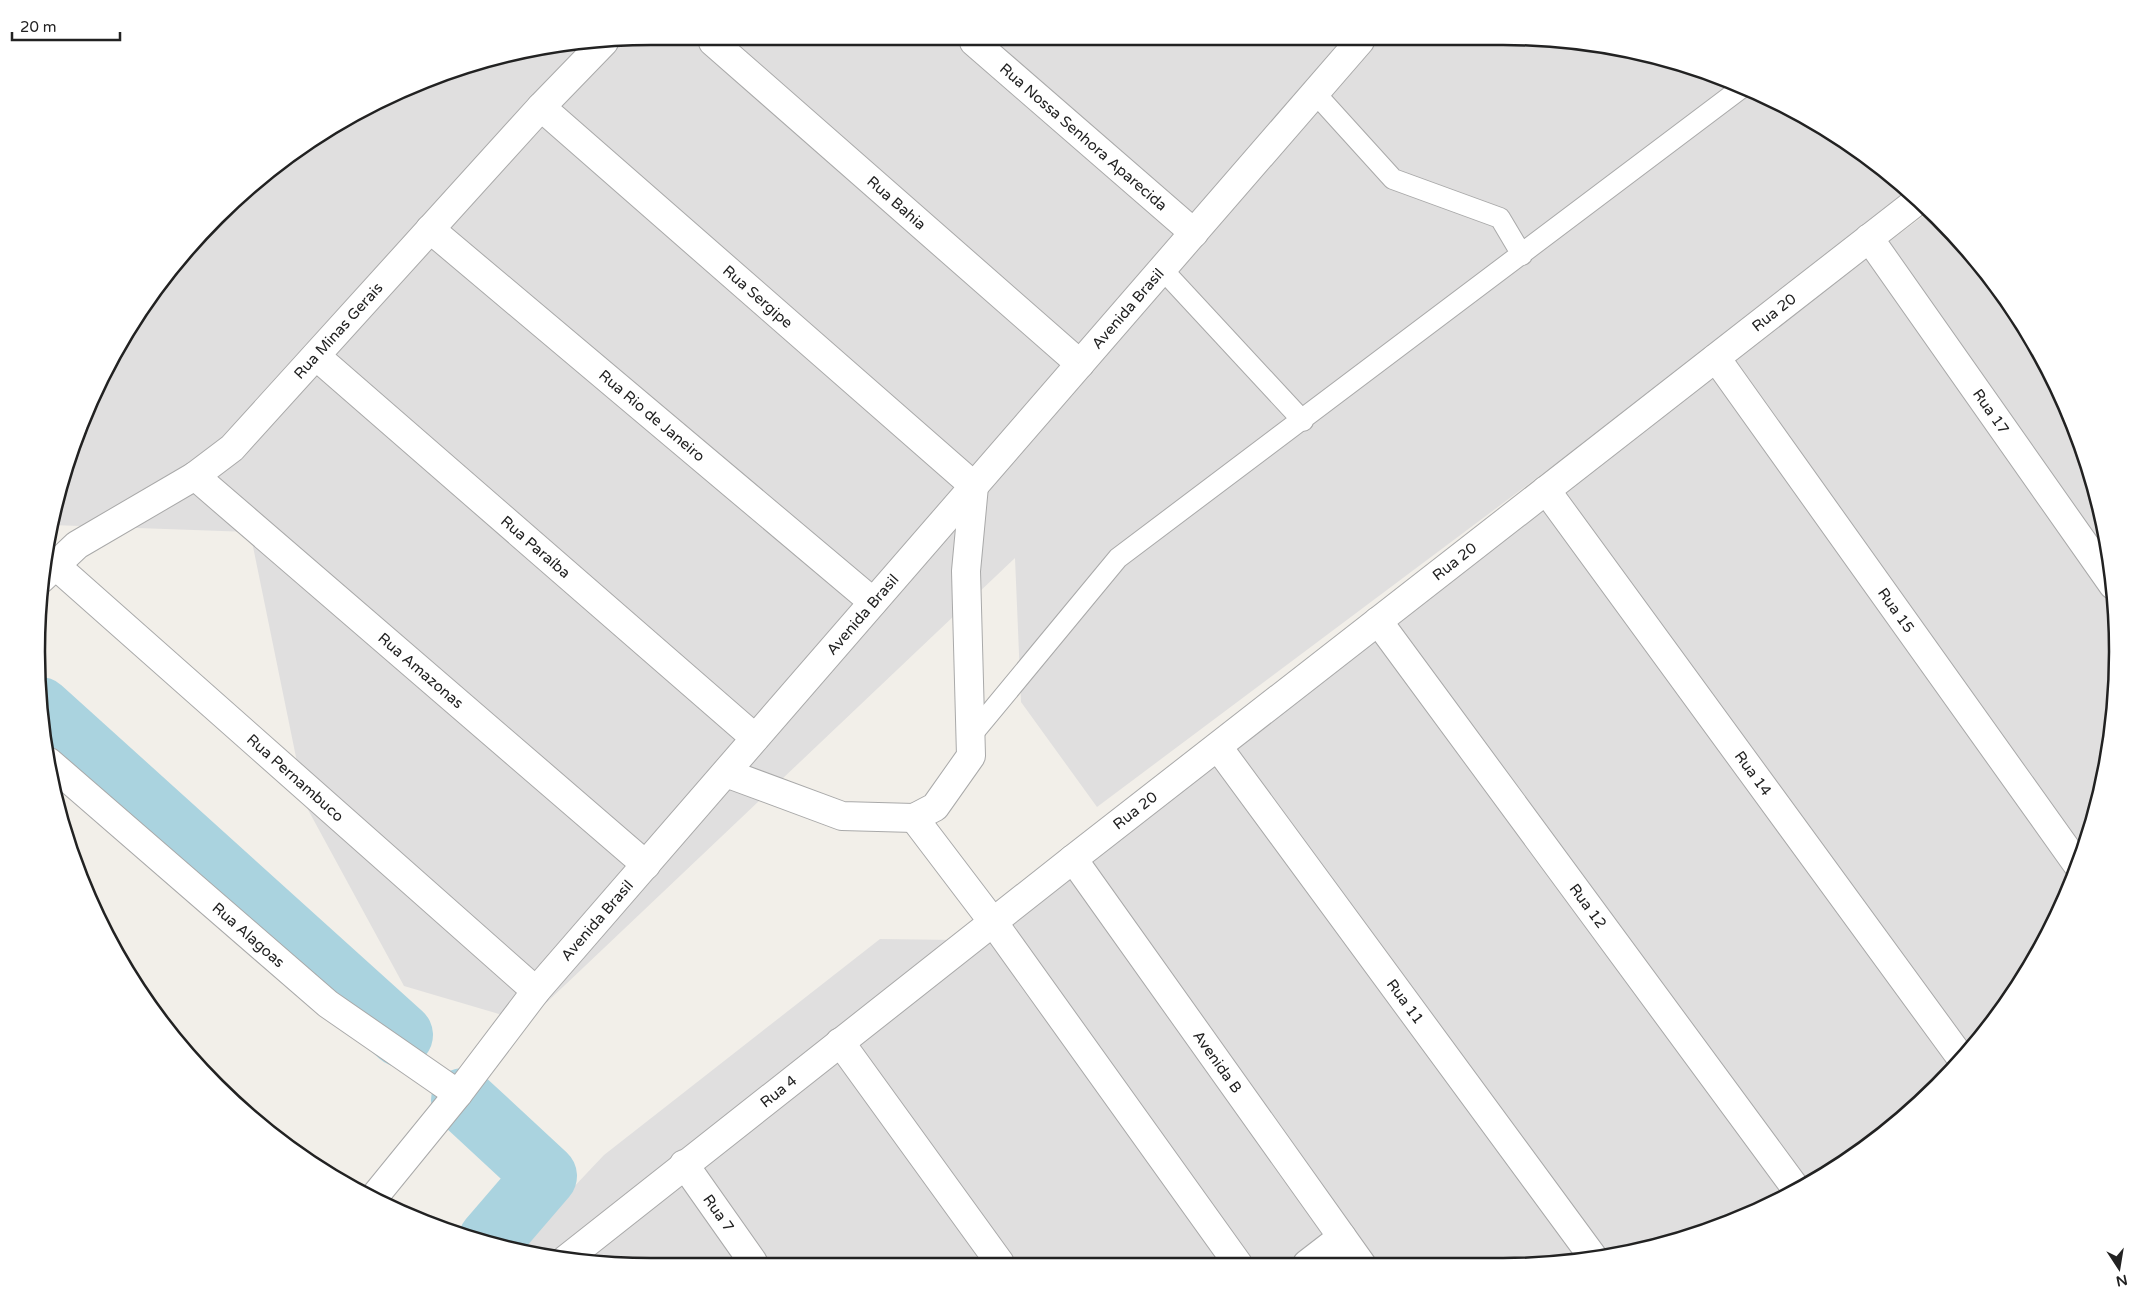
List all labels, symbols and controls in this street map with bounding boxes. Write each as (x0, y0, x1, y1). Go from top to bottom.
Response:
scale bar (12, 10, 120, 42)
text: 20 m (20, 18, 57, 36)
street label: Rua Nossa Senhora Aparecida (996, 60, 1171, 215)
street label: Rua Bahia (863, 172, 930, 234)
street label: Rua Sergipe (719, 261, 796, 332)
street label: Avenida Brasil (1088, 265, 1168, 353)
street label: Rua Minas Gerais (290, 279, 387, 383)
street label: Rua 20 (1748, 290, 1800, 335)
street label: Rua Rio de Janeiro (595, 366, 709, 466)
street label: Rua 17 (1969, 385, 2013, 437)
street label: Rua Paraíba (497, 512, 574, 582)
street label: Rua 20 (1429, 539, 1480, 584)
street label: Avenida Brasil (823, 571, 902, 659)
street label: Rua 15 (1874, 584, 1918, 636)
street label: Rua Amazonas (374, 629, 467, 712)
street label: Rua Pernambuco (243, 730, 347, 825)
street label: Rua 14 (1731, 748, 1775, 799)
street label: Rua 20 (1109, 788, 1161, 833)
street label: Avenida Brasil (557, 877, 637, 965)
street label: Rua 12 (1566, 880, 1610, 932)
street label: Rua Alagoas (209, 899, 288, 971)
street label: Rua 11 (1383, 976, 1428, 1027)
street label: Avenida B (1189, 1027, 1246, 1096)
street label: Rua 4 (757, 1072, 800, 1111)
street label: Rua 7 (699, 1191, 738, 1235)
north arrow (2094, 1243, 2144, 1293)
text: N (2114, 1271, 2129, 1290)

